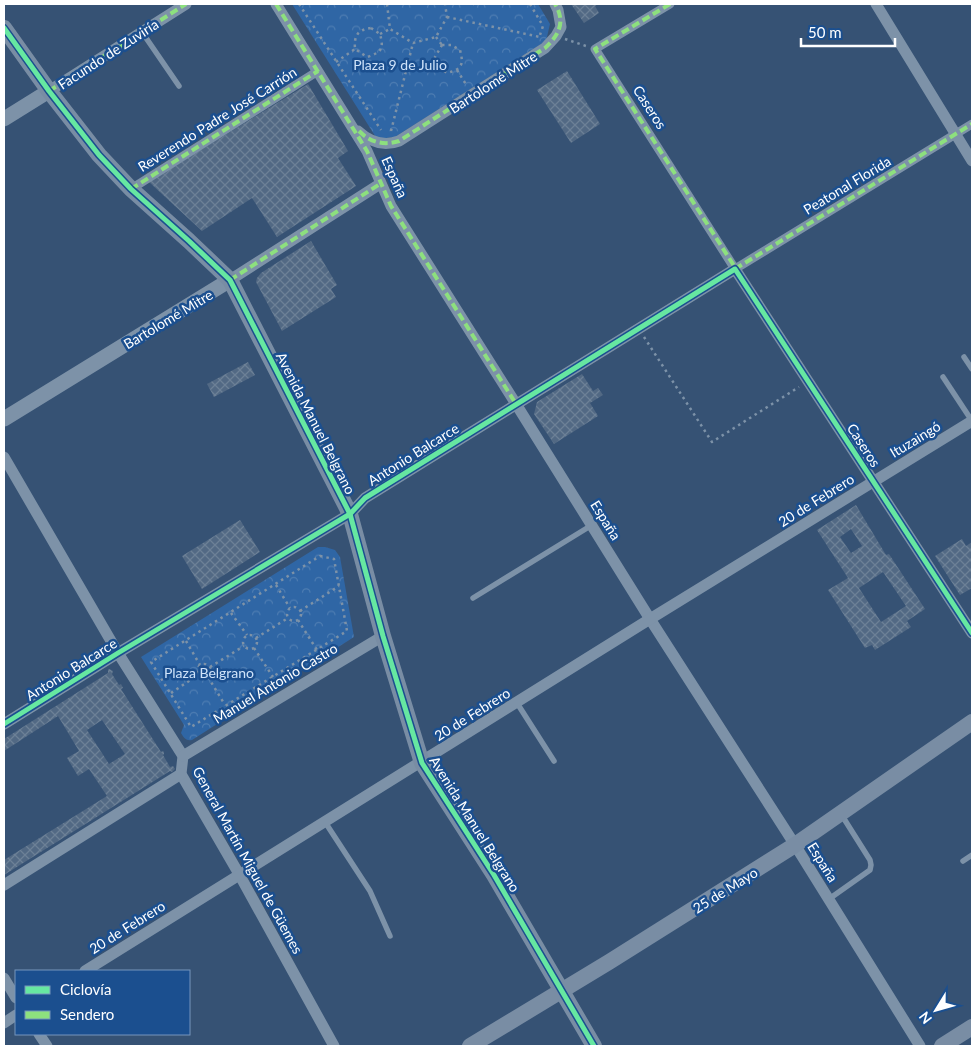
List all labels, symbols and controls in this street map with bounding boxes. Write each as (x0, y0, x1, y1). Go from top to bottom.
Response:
street label: Facundo de Zuviría (55, 15, 161, 93)
scale bar (801, 15, 895, 47)
text: 50 m (808, 23, 842, 41)
street label: Bartolomé Mitre (446, 47, 540, 117)
park label: Plaza 9 de Julio (353, 56, 447, 73)
street label: Reverendo Padre José Carrión (134, 63, 300, 175)
street label: Caseros (630, 82, 670, 132)
street label: Peatonal Florida (800, 152, 894, 218)
street label: España (378, 154, 412, 200)
street label: Bartolomé Mitre (120, 286, 216, 352)
street label: Avenida Manuel Belgrano (273, 349, 359, 497)
street label: Ituzaingó (887, 417, 943, 461)
street label: Antonio Balcarce (364, 419, 462, 489)
street label: Caseros (844, 420, 884, 470)
street label: 20 de Febrero (775, 470, 857, 530)
street label: España (587, 497, 625, 543)
street label: Antonio Balcarce (22, 634, 120, 704)
street label: Manuel Antonio Castro (210, 639, 340, 727)
park label: Plaza Belgrano (164, 664, 254, 681)
street label: 20 de Febrero (431, 684, 513, 744)
street label: Avenida Manuel Belgrano (426, 753, 524, 895)
street label: General Martín Miguel de Güemes (189, 764, 307, 956)
street label: España (804, 839, 842, 885)
street label: 25 de Mayo (689, 863, 761, 917)
street label: 20 de Febrero (86, 897, 168, 957)
legend (15, 970, 190, 1035)
text: Ciclovía (60, 980, 111, 998)
north arrow (911, 985, 961, 1035)
text: Sendero (60, 1005, 114, 1023)
text: N (915, 1009, 935, 1028)

